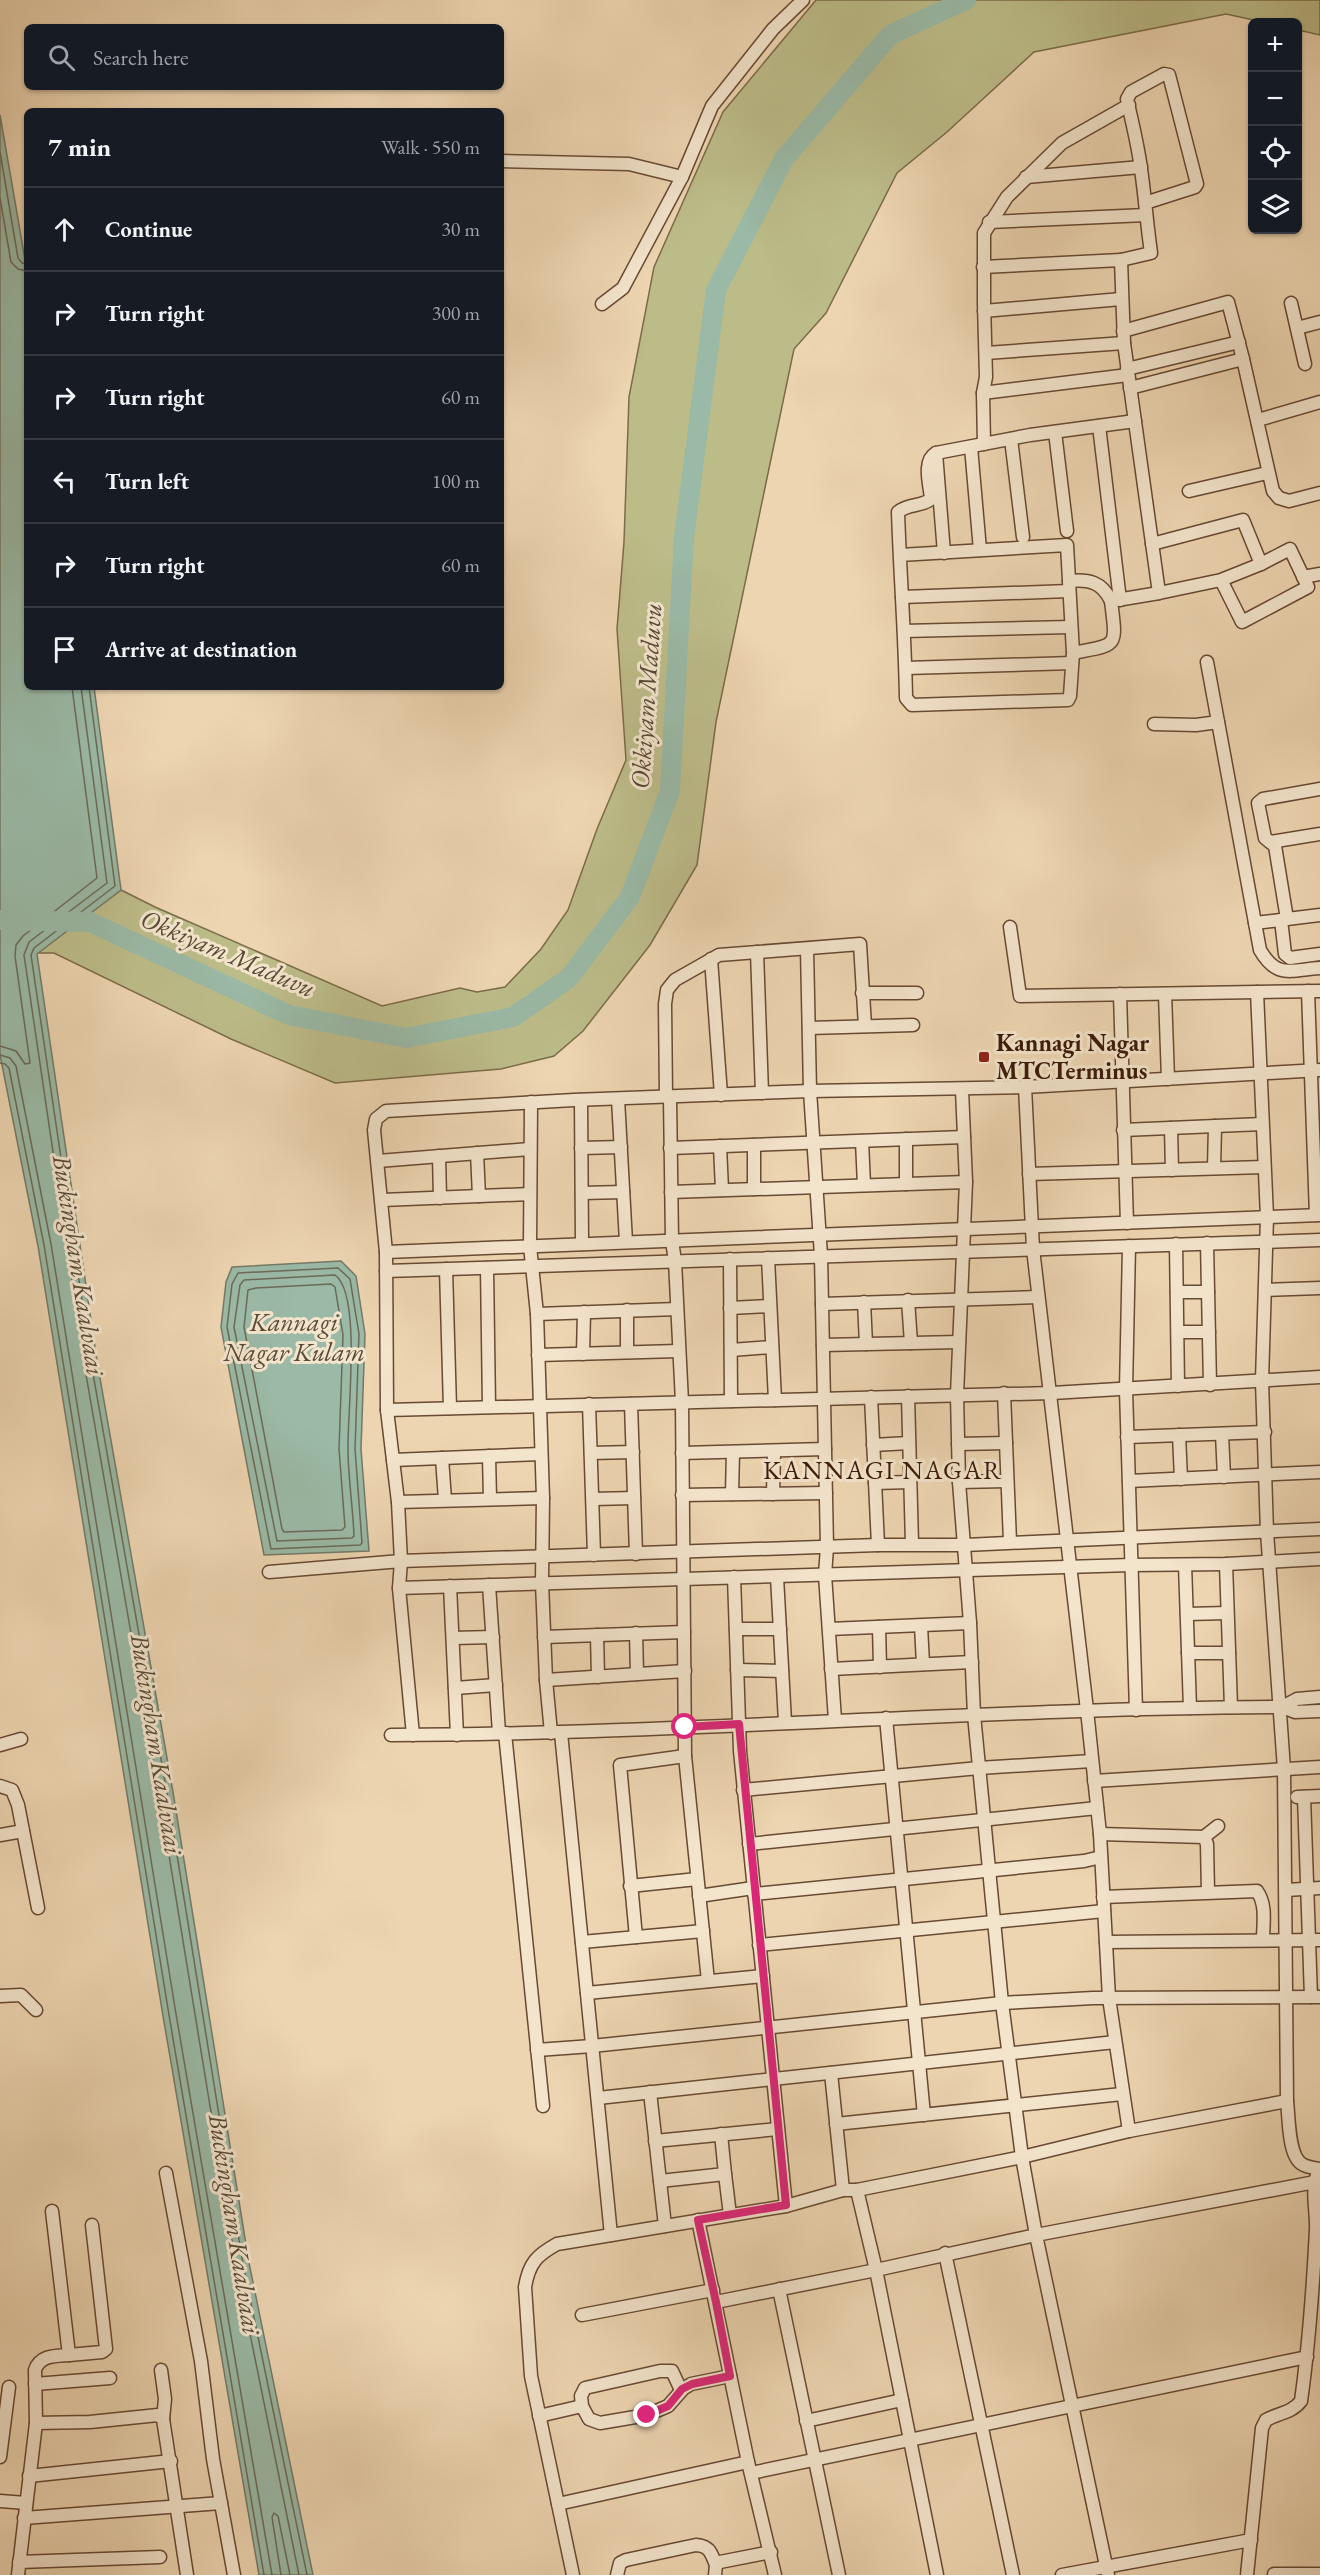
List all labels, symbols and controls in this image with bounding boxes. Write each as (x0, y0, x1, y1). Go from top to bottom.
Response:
map controls (1248, 18, 1302, 234)
button: + (1248, 18, 1302, 72)
search box (24, 24, 504, 90)
icon: search (45, 41, 78, 74)
text: Search here (93, 43, 188, 72)
button: − (1248, 72, 1302, 126)
button: locate (1248, 126, 1302, 180)
text: 7 min (48, 130, 111, 164)
text: Walk · 550 m (381, 134, 480, 160)
button: layers (1248, 180, 1302, 234)
icon: ahead (48, 213, 81, 246)
text: Continue (105, 215, 192, 244)
text: 30 m (441, 216, 480, 242)
icon: right (48, 297, 81, 330)
text: Turn right (105, 299, 204, 328)
text: 300 m (432, 300, 480, 326)
icon: right (48, 381, 81, 414)
text: Turn right (105, 383, 204, 412)
text: 60 m (441, 384, 480, 410)
icon: left (48, 465, 81, 498)
text: Turn left (105, 467, 189, 496)
text: 100 m (432, 468, 480, 494)
icon: right (48, 549, 81, 582)
text: Turn right (105, 551, 204, 580)
text: 60 m (441, 552, 480, 578)
water label: Okkiyam Maduvu (623, 602, 669, 790)
icon: arrive (48, 633, 81, 666)
text: Arrive at destination (105, 635, 297, 664)
water label: Okkiyam Maduvu (136, 901, 320, 1005)
place label: Kannagi Nagar MTCTerminus (996, 1027, 1149, 1086)
marker: Kannagi Nagar MTCTerminus (977, 1050, 991, 1064)
water label: Buckingham Kaalvaai (45, 1151, 113, 1379)
water label: Kannagi Nagar Kulam (222, 1305, 365, 1369)
district label: KANNAGI NAGAR (763, 1453, 1003, 1487)
water label: Buckingham Kaalvaai (123, 1630, 191, 1858)
route start (671, 1713, 697, 1739)
water label: Buckingham Kaalvaai (201, 2110, 269, 2338)
route end (633, 2401, 659, 2427)

